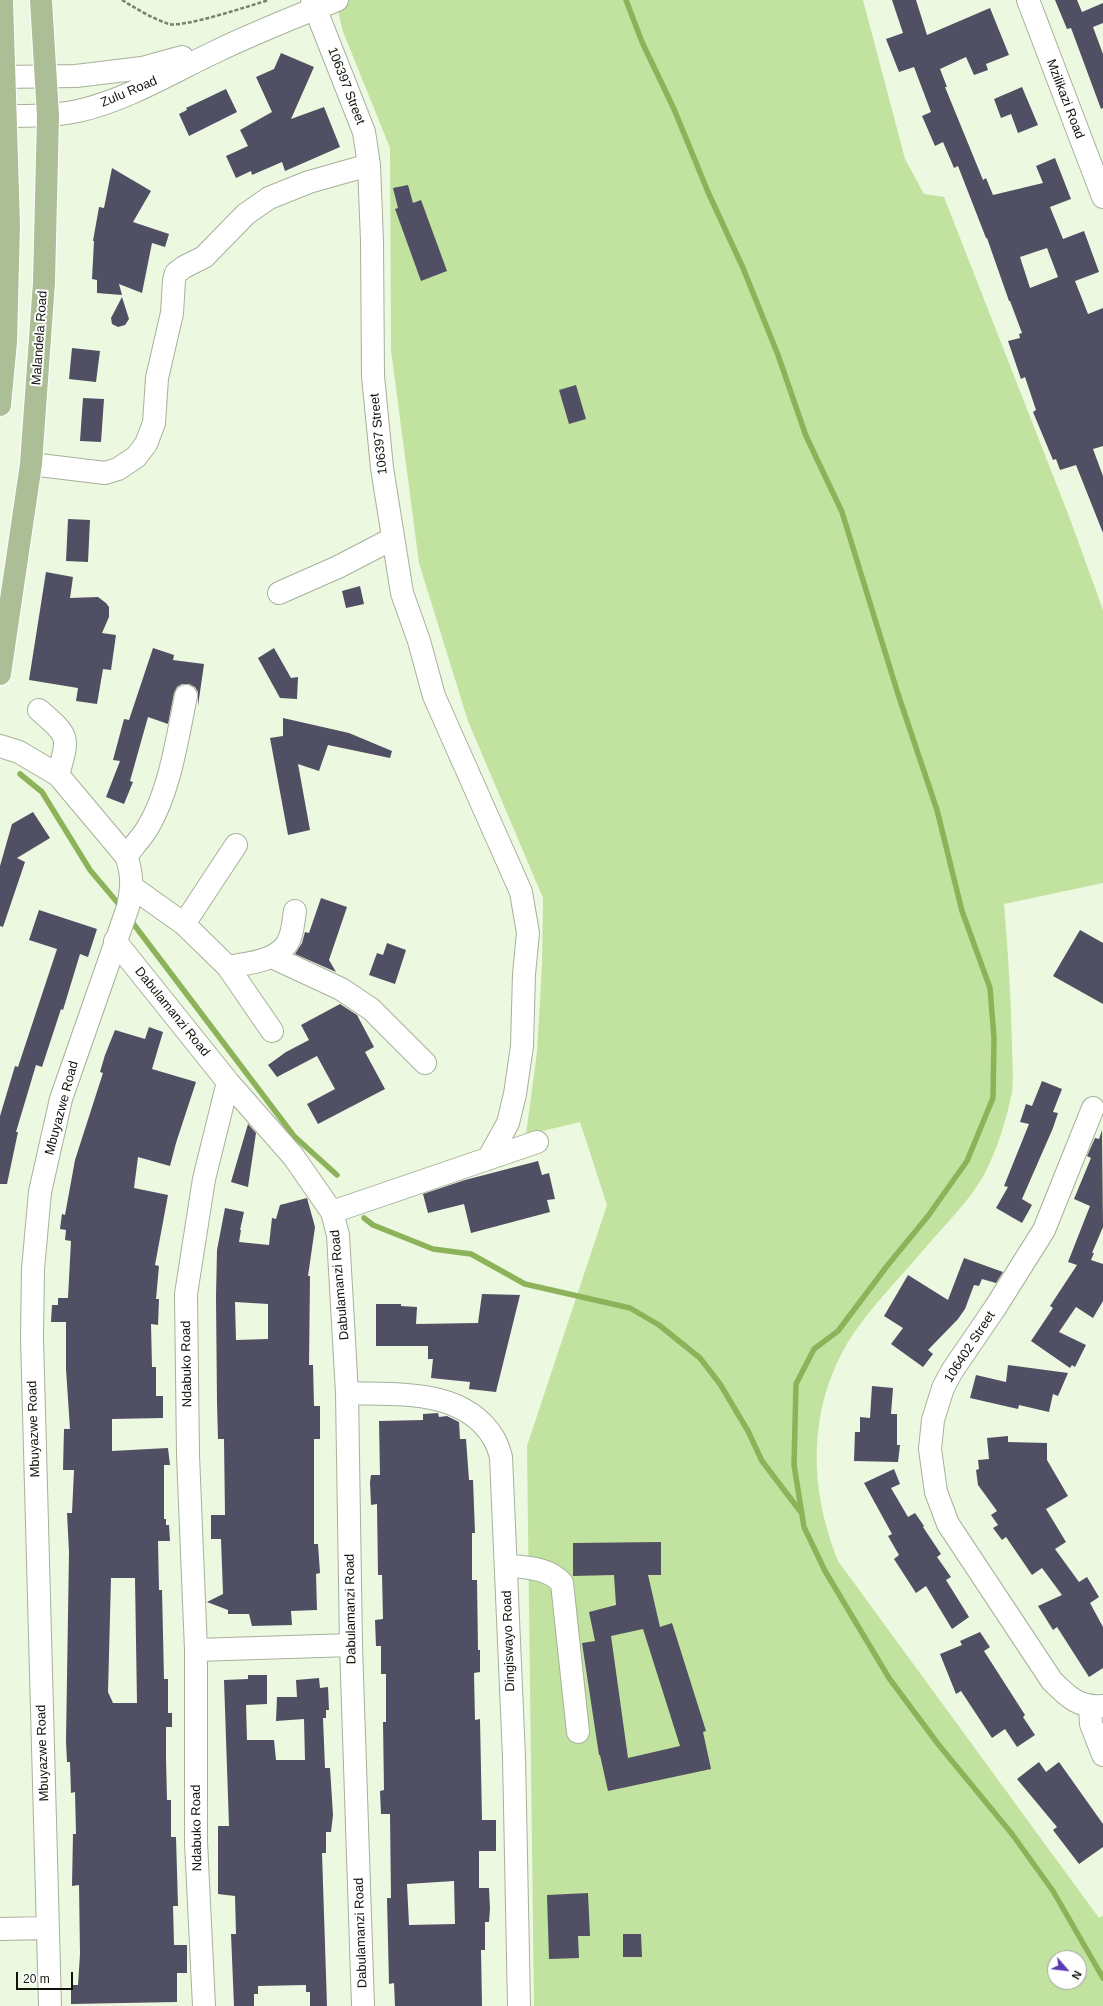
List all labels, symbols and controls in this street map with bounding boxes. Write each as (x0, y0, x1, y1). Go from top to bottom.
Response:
street label: 106397 Street (324, 45, 368, 127)
street label: Mzilikazi Road (1043, 57, 1087, 141)
street label: Zulu Road (98, 73, 160, 111)
street label: Malandela Road (29, 290, 51, 386)
street label: 106397 Street (367, 393, 391, 475)
street label: Dabulamanzi Road (131, 964, 213, 1060)
street label: Mbuyazwe Road (42, 1059, 82, 1157)
street label: Dabulamanzi Road (327, 1229, 353, 1341)
street label: 106402 Street (941, 1309, 999, 1385)
street label: Ndabuko Road (178, 1321, 196, 1407)
street label: Mbuyazwe Road (25, 1380, 43, 1478)
street label: Dabulamanzi Road (342, 1554, 360, 1664)
street label: Dingiswayo Road (499, 1590, 519, 1692)
street label: Mbuyazwe Road (34, 1704, 52, 1802)
street label: Ndabuko Road (188, 1785, 206, 1871)
street label: Dabulamanzi Road (351, 1877, 371, 1989)
north arrow (1047, 1950, 1087, 1990)
scale bar (18, 1964, 75, 1990)
text: N (1070, 1969, 1084, 1981)
text: 20 m (23, 1972, 50, 1986)

